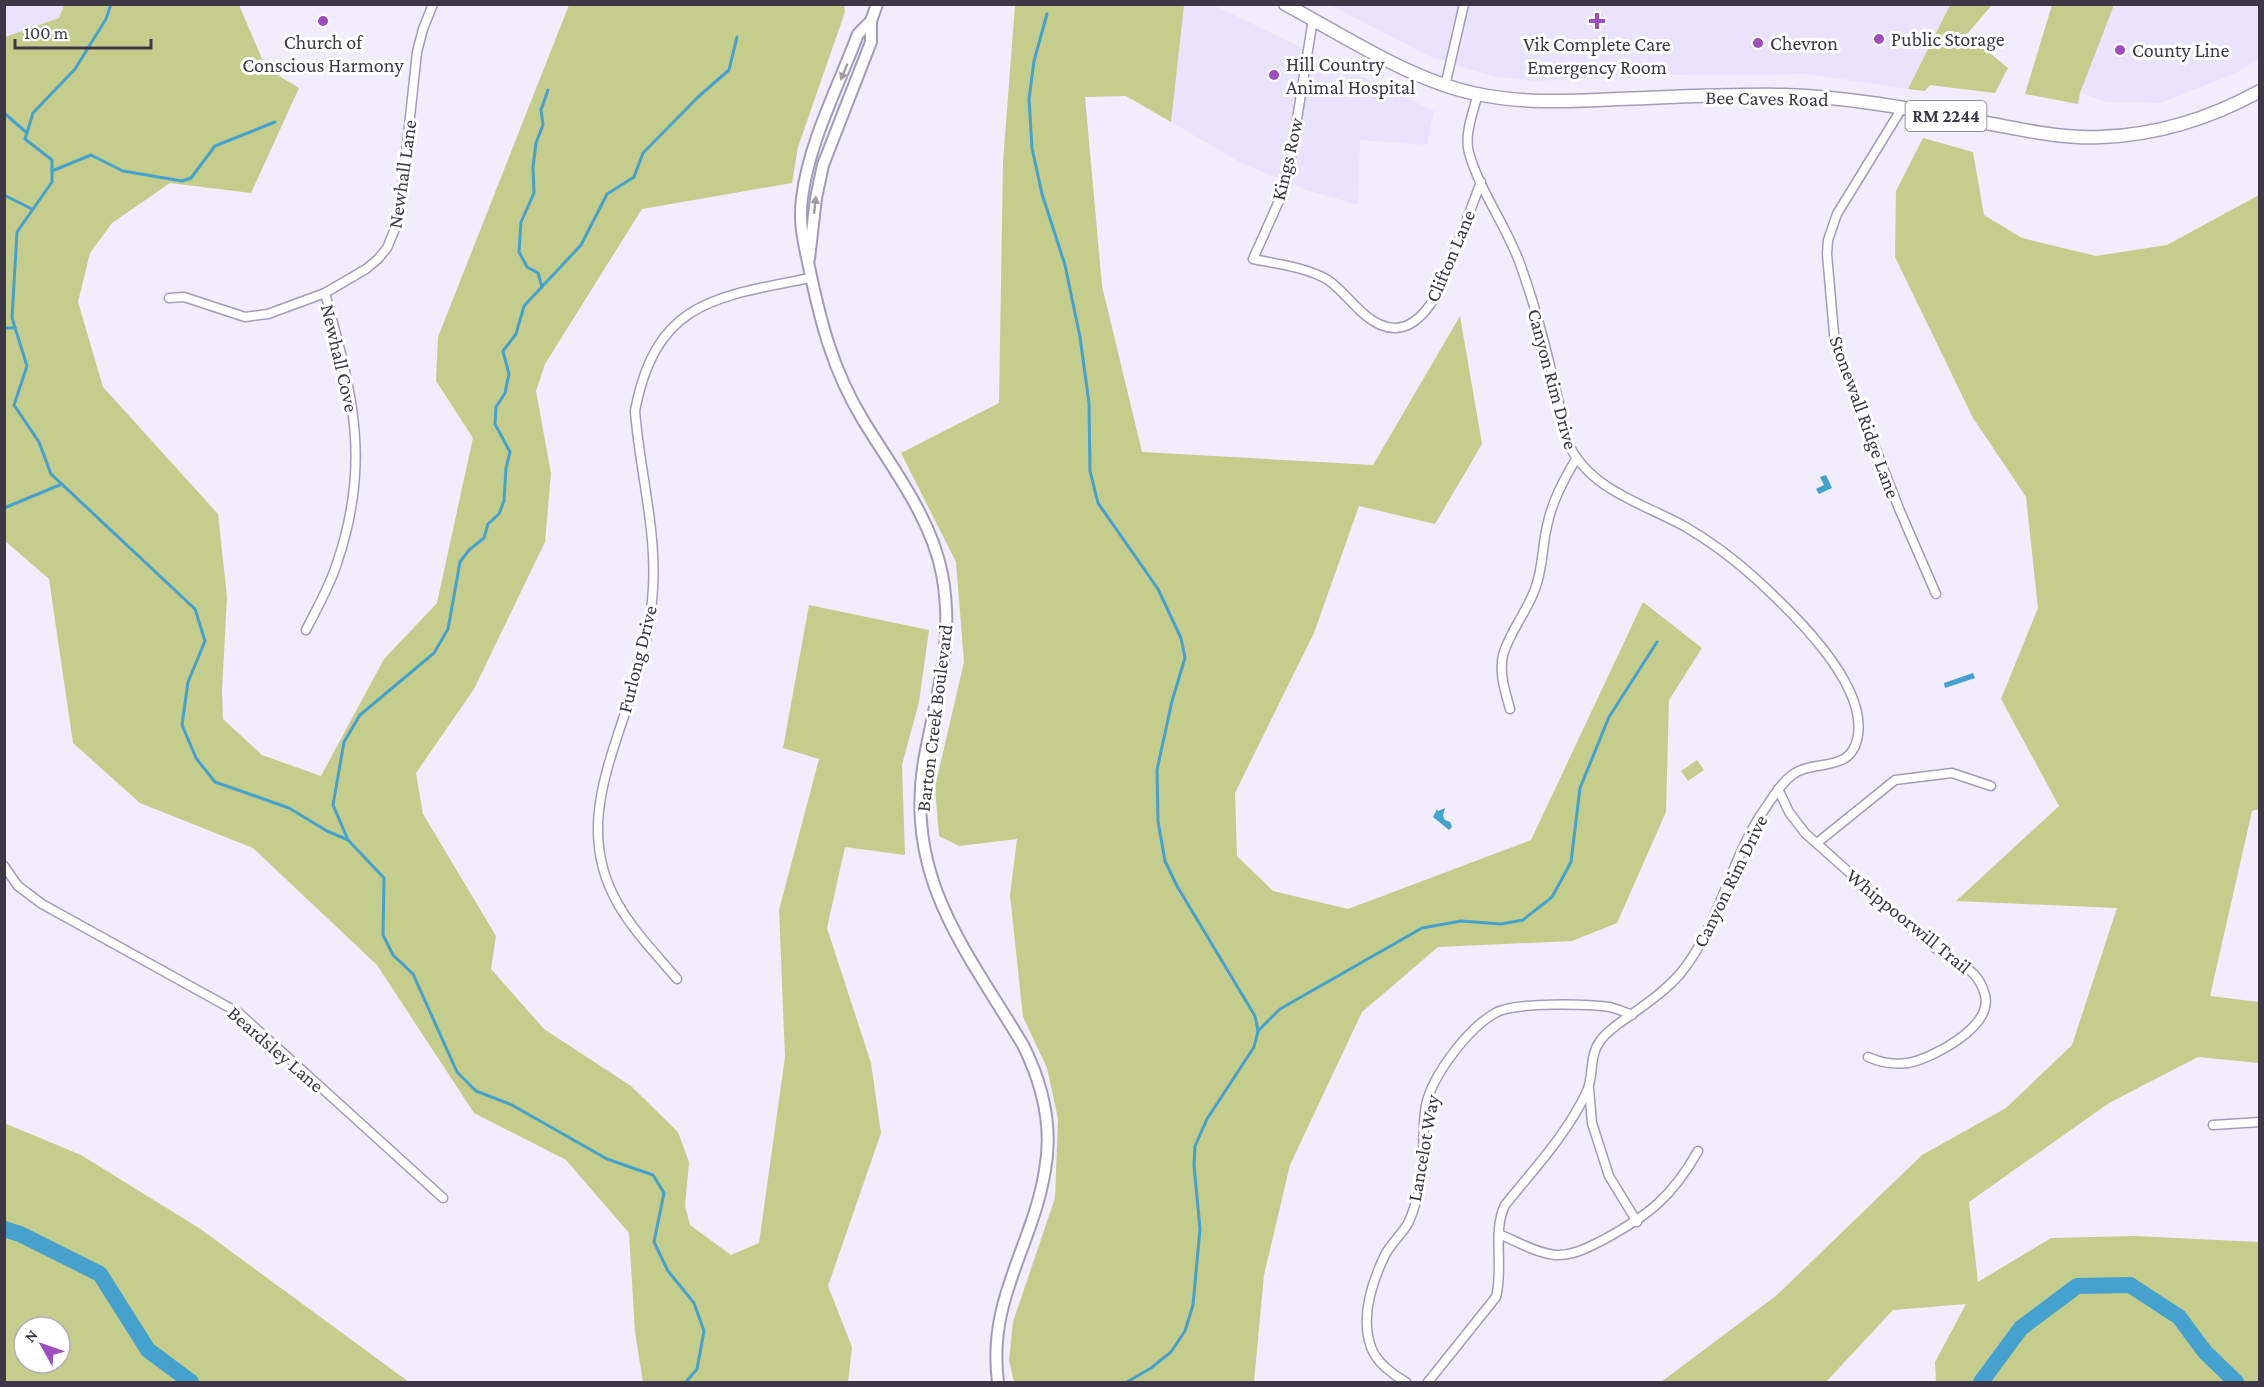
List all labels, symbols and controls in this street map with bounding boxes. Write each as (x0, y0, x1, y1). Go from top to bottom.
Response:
scale bar (15, 12, 152, 50)
marker: Vik Complete Care Emergency Room (1588, 12, 1606, 30)
marker: Church of Conscious Harmony (316, 14, 330, 28)
text: 100 m (24, 23, 69, 43)
place label: Public Storage (1891, 28, 2005, 51)
place label: Church of Conscious Harmony (242, 31, 404, 77)
place label: Chevron (1770, 32, 1838, 54)
marker: Public Storage (1872, 32, 1886, 46)
place label: Vik Complete Care Emergency Room (1523, 33, 1671, 79)
marker: Chevron (1751, 36, 1765, 50)
place label: County Line (2132, 39, 2229, 62)
marker: County Line (2113, 43, 2127, 57)
place label: Hill Country Animal Hospital (1286, 53, 1415, 99)
one-way arrow (838, 63, 848, 81)
marker: Hill Country Animal Hospital (1267, 68, 1281, 82)
street label: Bee Caves Road (1705, 86, 1829, 110)
road number: RM 2244 (1906, 101, 1986, 131)
street label: Kings Row (1267, 115, 1308, 203)
street label: Newhall Lane (383, 118, 421, 230)
one-way arrow (811, 195, 820, 214)
street label: Clifton Lane (1421, 206, 1479, 305)
street label: Newhall Cove (317, 302, 363, 414)
street label: Canyon Rim Drive (1523, 306, 1582, 452)
street label: Stonewall Ridge Lane (1824, 333, 1905, 502)
street label: Furlong Drive (613, 603, 662, 715)
street label: Barton Creek Boulevard (912, 623, 956, 813)
street label: Canyon Rim Drive (1688, 811, 1773, 951)
street label: Whippoorwill Trail (1842, 864, 1976, 979)
street label: Beardsley Lane (223, 1001, 329, 1097)
street label: Lancelot Way (1403, 1092, 1444, 1203)
north arrow (12, 1315, 72, 1375)
text: N (21, 1326, 41, 1345)

